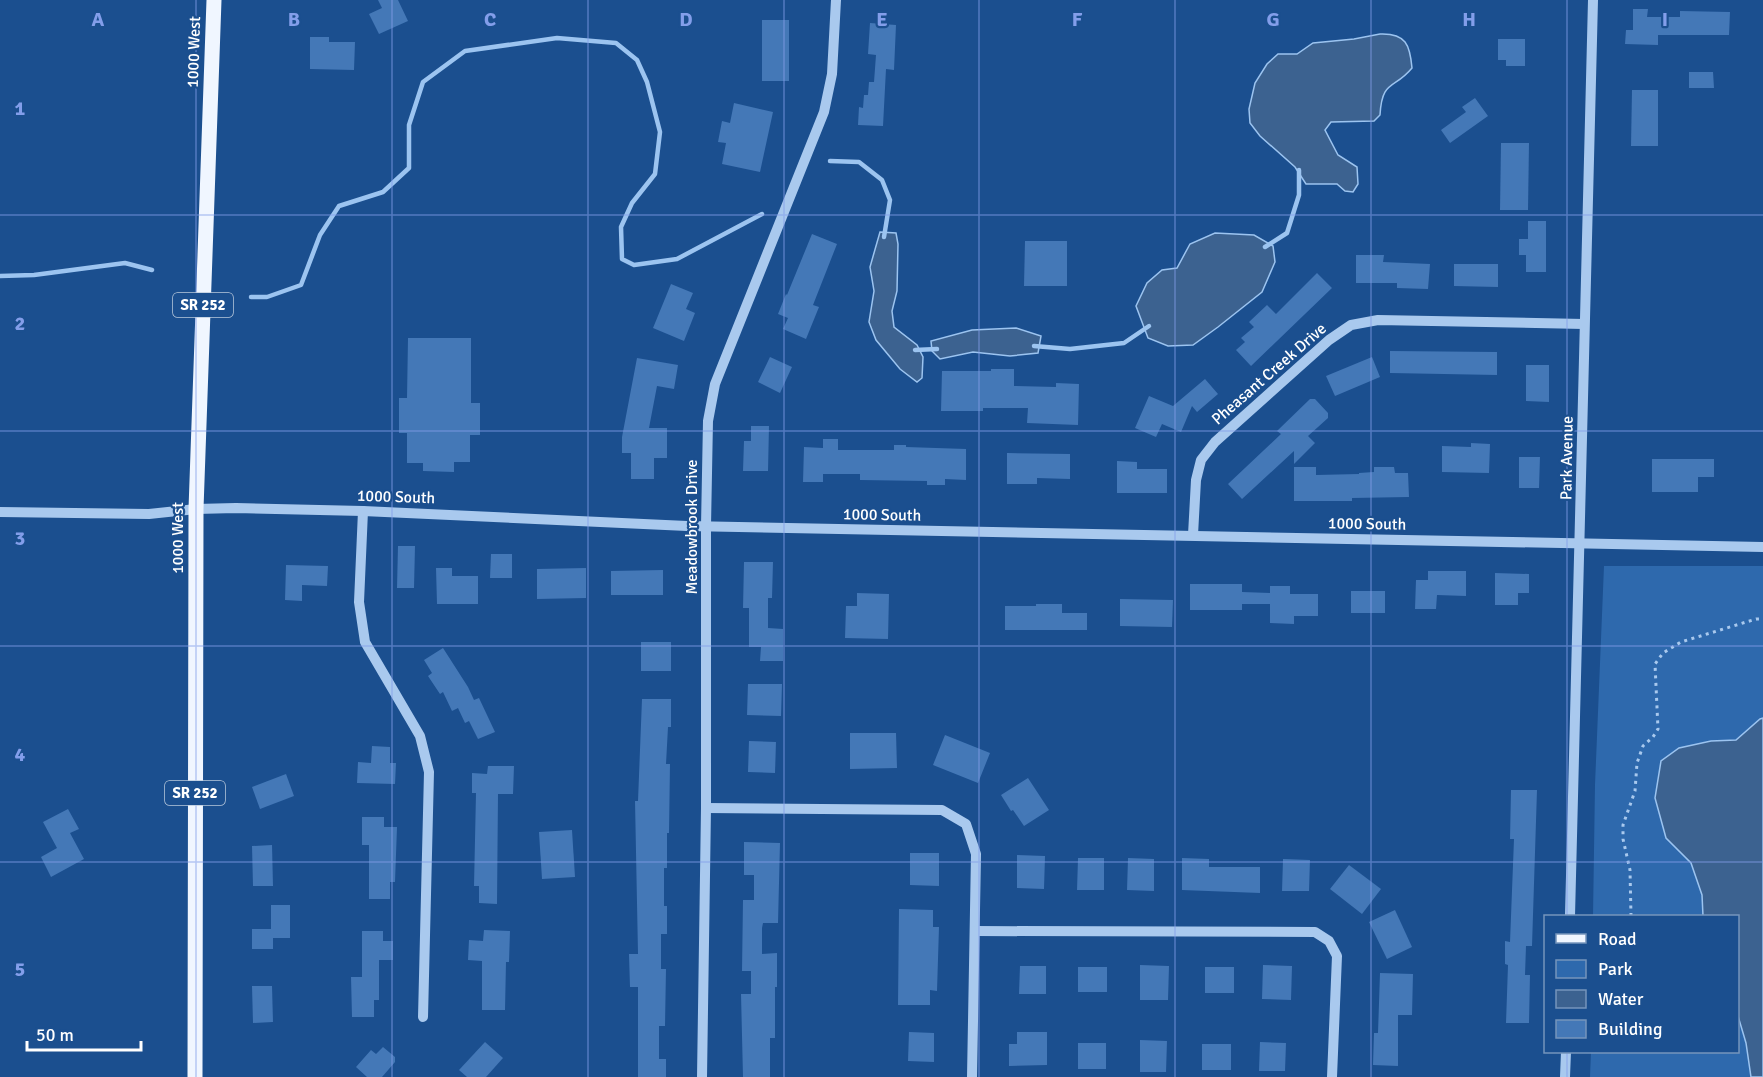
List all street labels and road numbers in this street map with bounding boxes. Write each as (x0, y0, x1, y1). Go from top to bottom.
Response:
street label: 1000 West (183, 15, 205, 88)
road number: SR 252 (173, 293, 233, 317)
street label: Pheasant Creek Drive (1208, 319, 1330, 429)
street label: Park Avenue (1556, 416, 1578, 500)
street label: Meadowbrook Drive (682, 459, 702, 595)
street label: 1000 South (356, 486, 436, 508)
street label: 1000 West (168, 502, 188, 574)
street label: 1000 South (843, 504, 921, 526)
street label: 1000 South (1328, 513, 1406, 535)
road number: SR 252 (165, 781, 225, 805)

